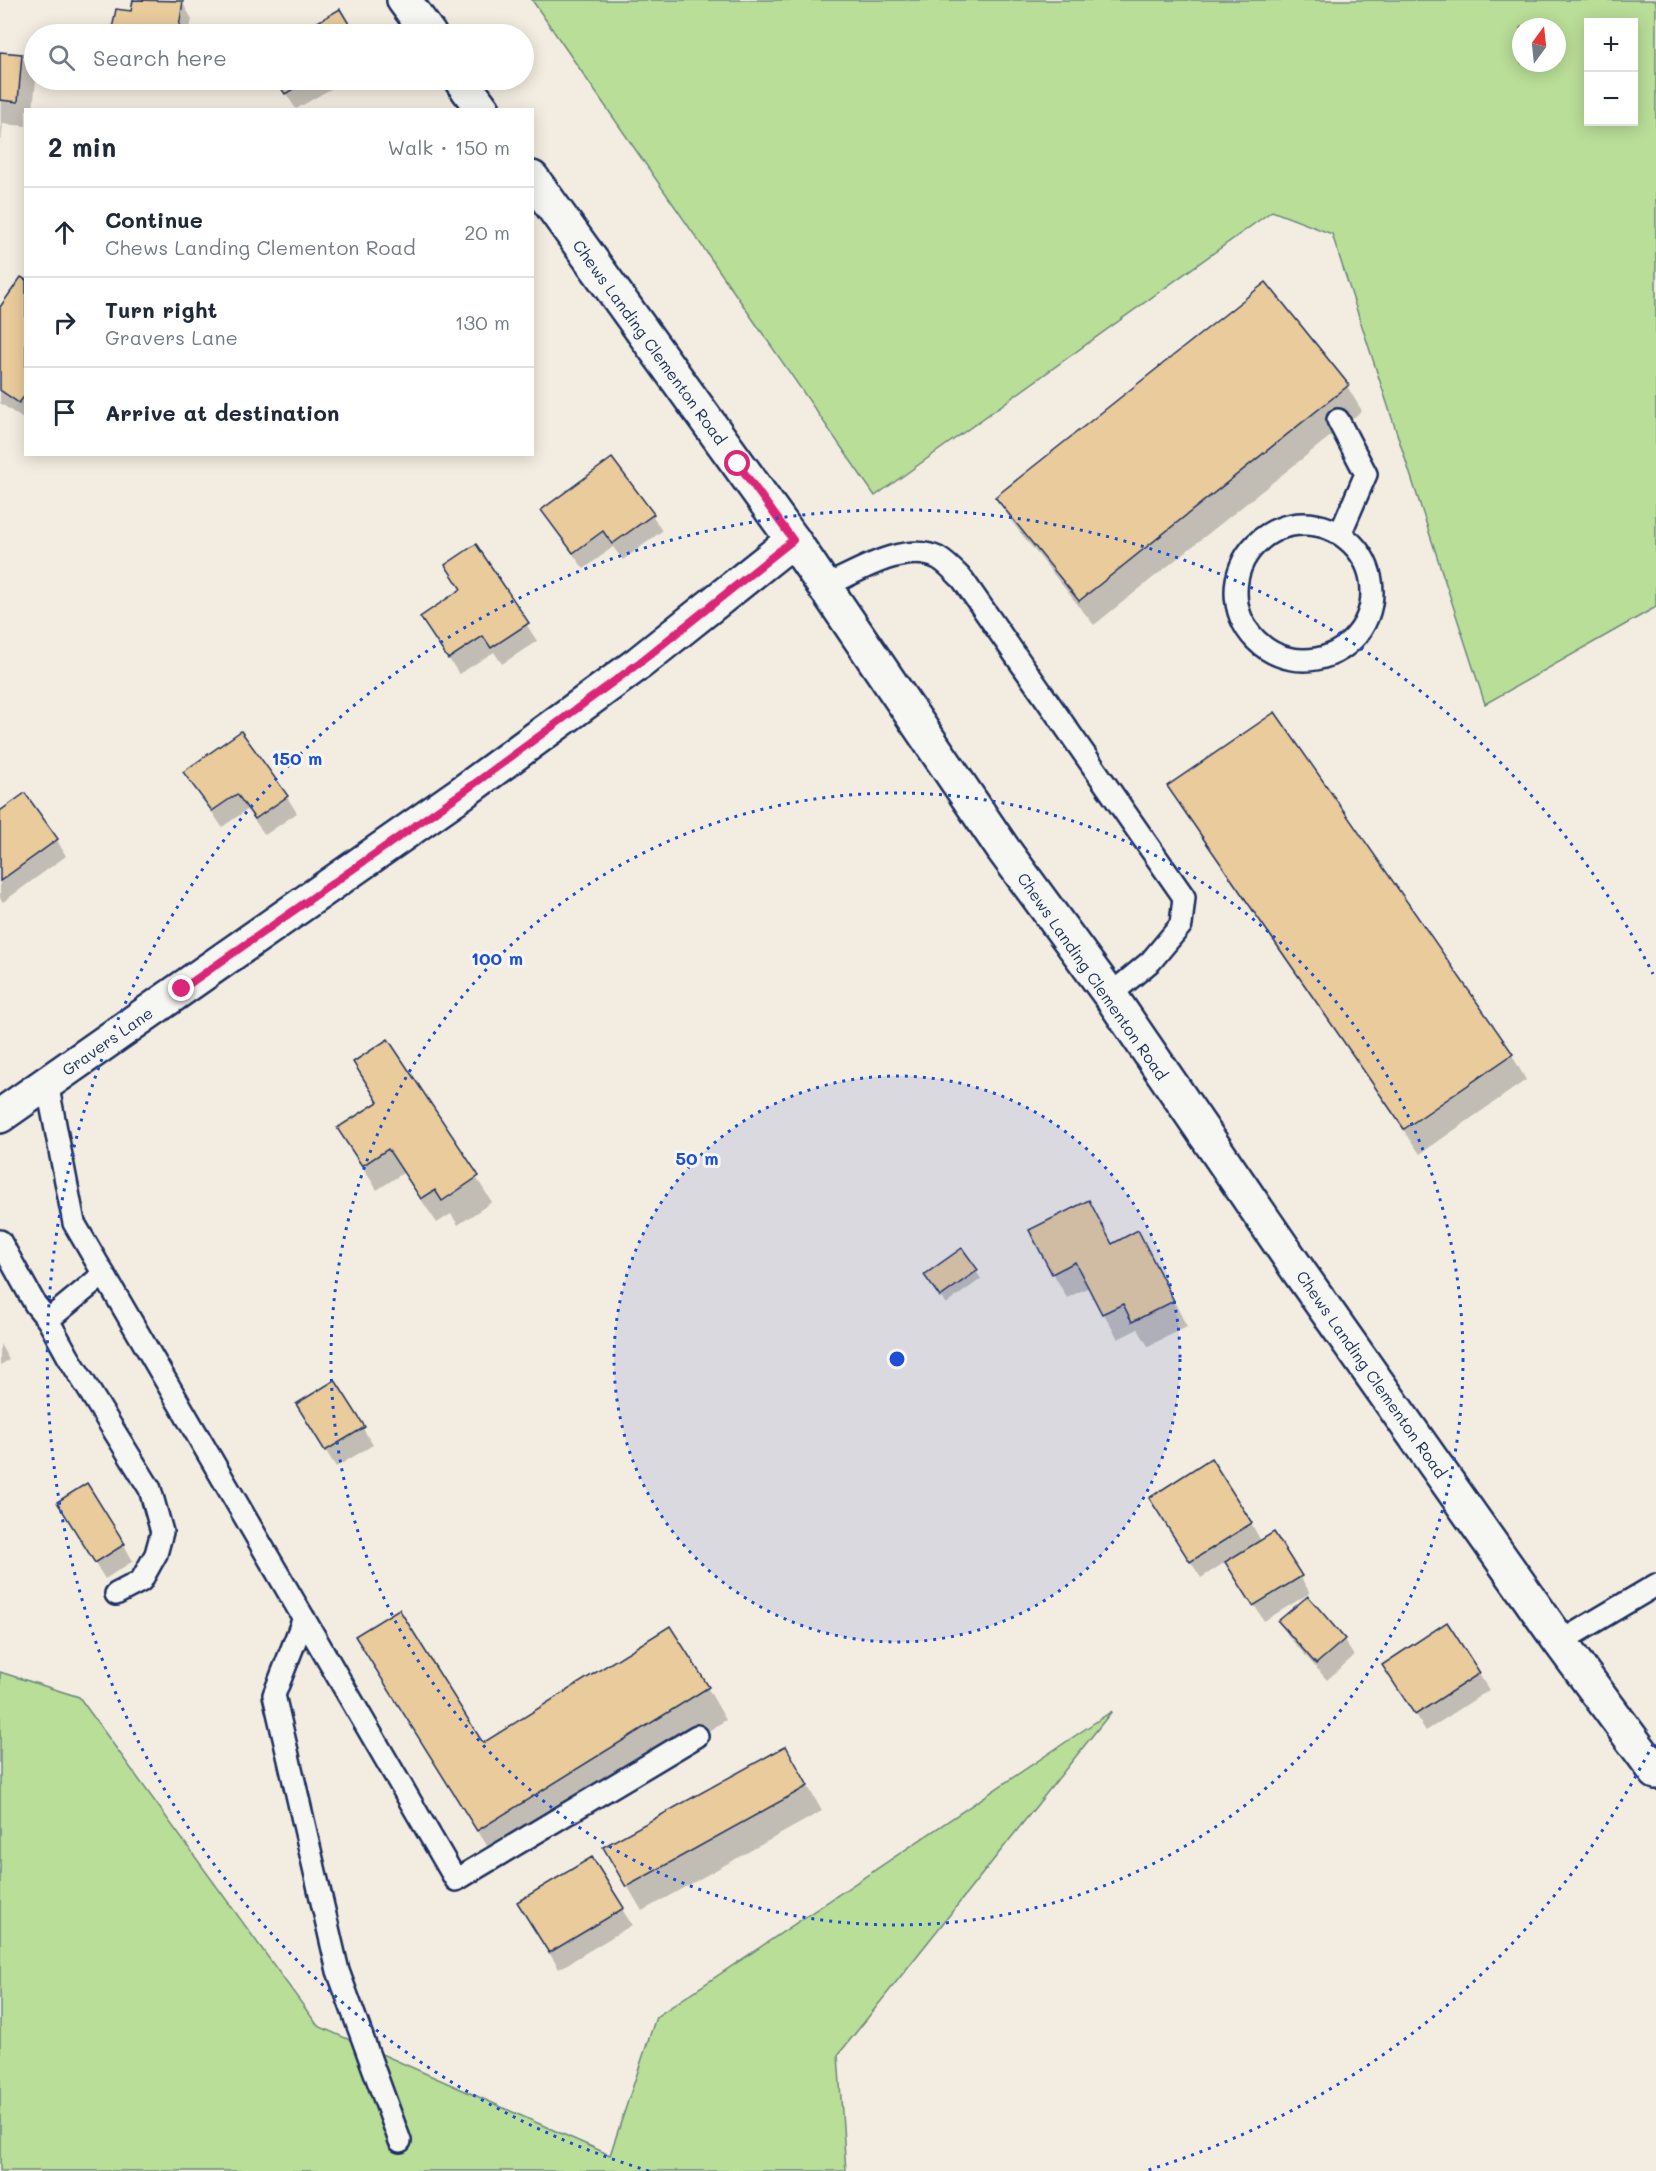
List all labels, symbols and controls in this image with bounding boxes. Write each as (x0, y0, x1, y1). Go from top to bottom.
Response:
north arrow (1512, 18, 1566, 72)
map controls (1584, 18, 1638, 126)
button: + (1584, 18, 1638, 72)
search box (24, 24, 534, 90)
icon: search (45, 41, 78, 74)
text: Search here (93, 43, 227, 72)
button: − (1584, 72, 1638, 126)
text: 2 min (48, 130, 116, 164)
text: Walk · 150 m (388, 134, 510, 160)
text: Continue (105, 205, 203, 234)
icon: ahead (48, 216, 81, 249)
text: 20 m (464, 219, 510, 245)
text: Chews Landing Clementon Road (105, 234, 416, 260)
street label: Chews Landing Clementon Road (568, 235, 732, 449)
text: Turn right (105, 295, 217, 324)
icon: right (48, 306, 81, 339)
text: 130 m (455, 309, 510, 335)
text: Gravers Lane (105, 324, 238, 350)
icon: arrive (48, 396, 81, 429)
text: Arrive at destination (105, 398, 340, 427)
route start (724, 450, 750, 476)
text: 150 m (272, 746, 322, 770)
street label: Chews Landing Clementon Road (1013, 868, 1173, 1084)
text: 100 m (471, 946, 523, 970)
route end (168, 975, 194, 1001)
street label: Gravers Lane (57, 1002, 157, 1080)
text: 50 m (676, 1146, 718, 1170)
street label: Chews Landing Clementon Road (1292, 1266, 1452, 1482)
centre of rings (887, 1349, 907, 1369)

